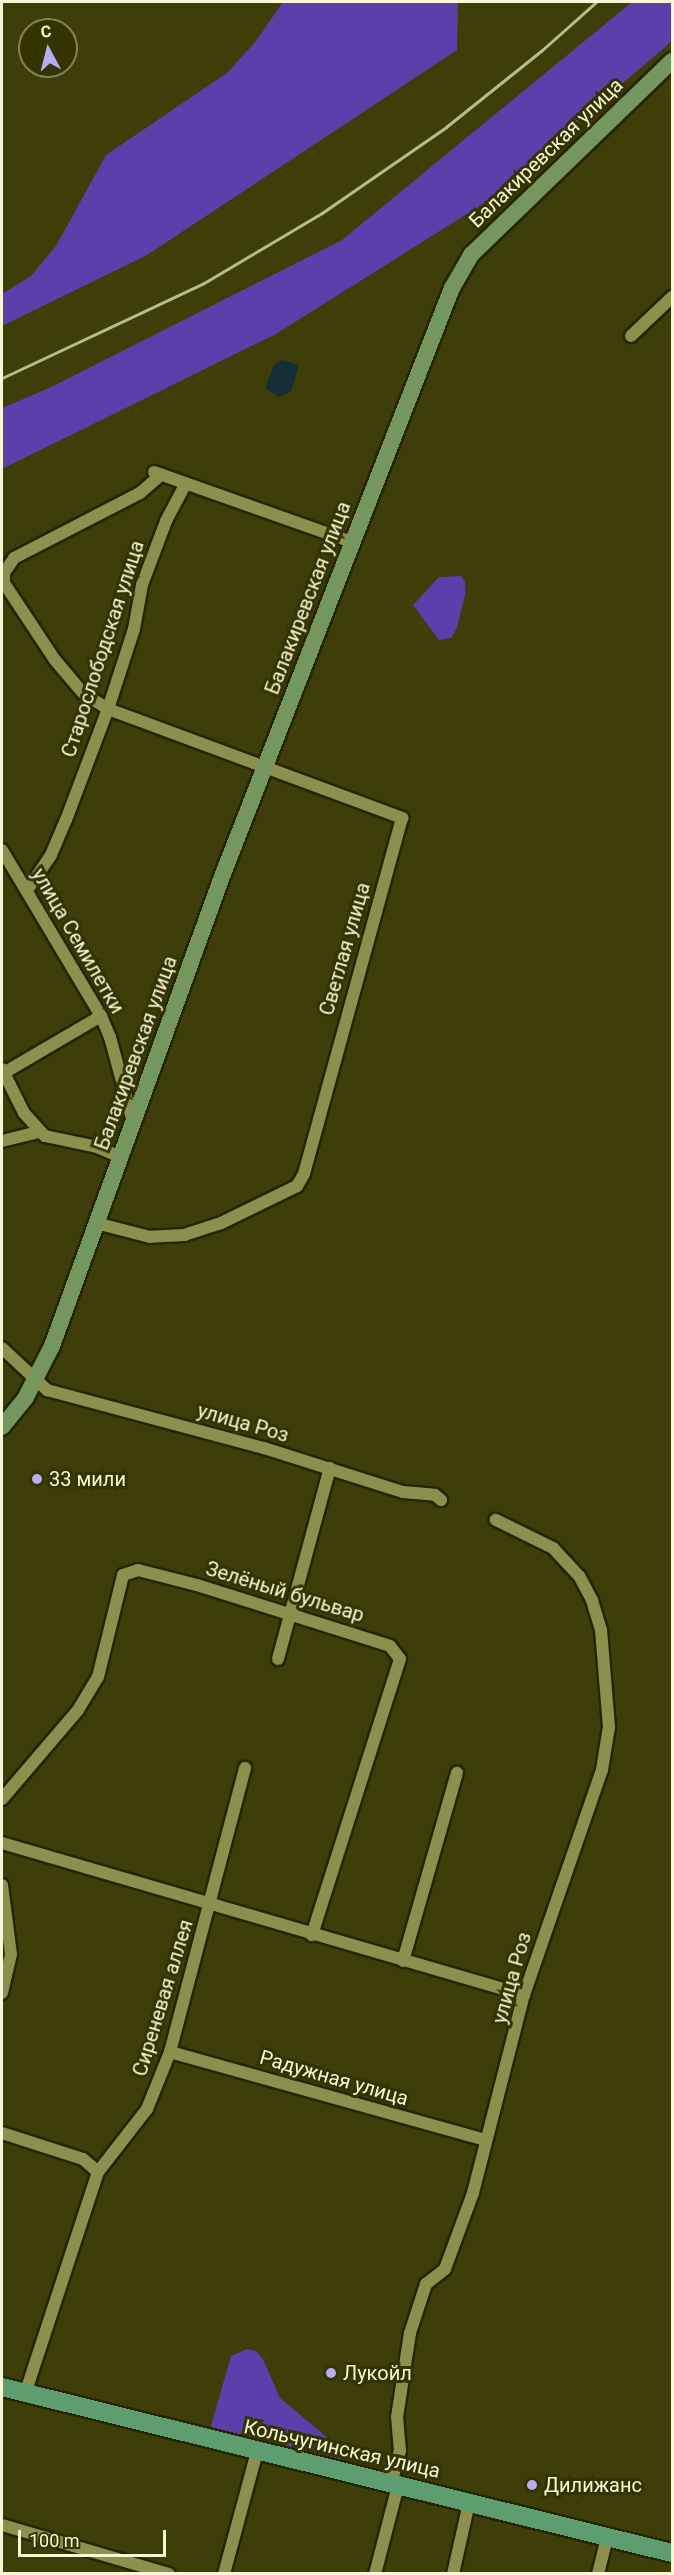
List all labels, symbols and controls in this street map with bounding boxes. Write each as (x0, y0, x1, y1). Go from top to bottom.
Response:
north arrow (18, 18, 78, 78)
text: С (40, 22, 52, 42)
street label: Балакиревская улица (464, 73, 628, 233)
street label: Балакиревская улица (260, 498, 356, 698)
street label: Старослободская улица (57, 538, 149, 760)
street label: улица Семилетки (27, 864, 129, 1018)
street label: Светлая улица (315, 880, 375, 1018)
street label: Балакиревская улица (90, 953, 182, 1153)
street label: улица Роз (195, 1399, 291, 1447)
place label: 33 мили (49, 1467, 126, 1491)
marker: 33 мили (30, 1472, 44, 1486)
street label: Зелёный бульвар (203, 1557, 367, 1627)
street label: Сиреневая аллея (128, 1917, 198, 2079)
street label: улица Роз (488, 1930, 536, 2026)
street label: Радужная улица (257, 2045, 411, 2111)
place label: Лукойл (343, 2361, 412, 2385)
marker: Лукойл (324, 2366, 338, 2380)
street label: Кольчугинская улица (242, 2415, 442, 2483)
place label: Дилижанс (544, 2473, 642, 2497)
marker: Дилижанс (525, 2478, 539, 2492)
scale bar (21, 2518, 170, 2556)
text: 100 m (29, 2530, 80, 2551)

